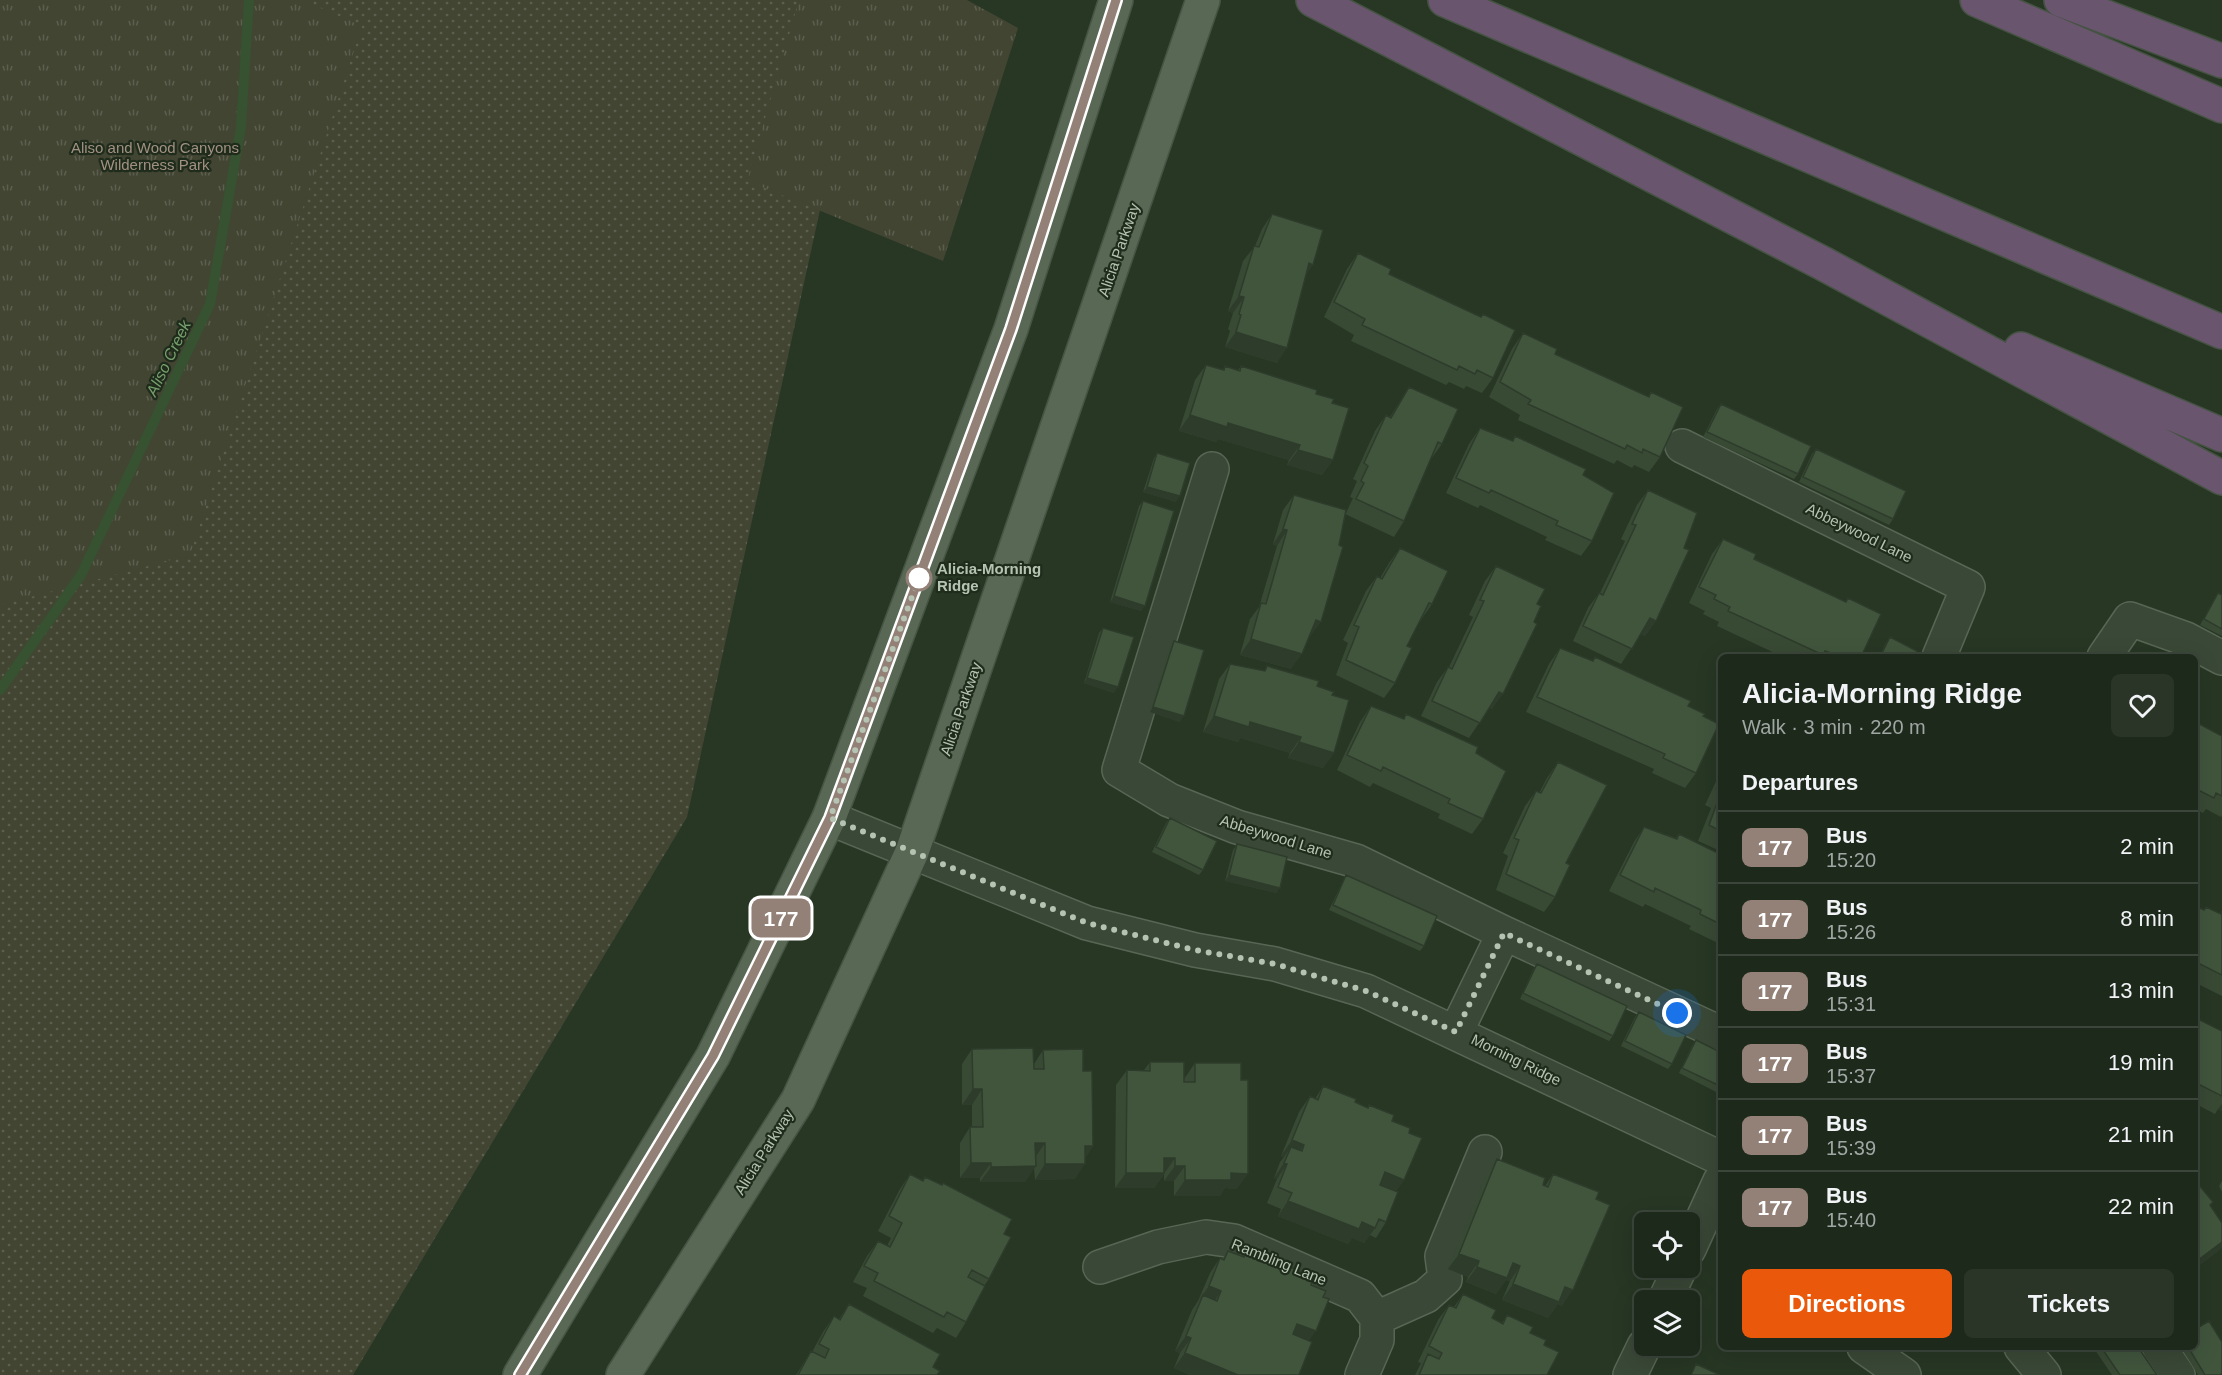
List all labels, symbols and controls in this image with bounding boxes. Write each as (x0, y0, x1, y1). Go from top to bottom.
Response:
park label: Aliso and Wood Canyons Wilderness Park (71, 139, 239, 173)
street label: Alicia Parkway (1095, 200, 1143, 299)
water label: Aliso Creek (142, 317, 194, 400)
street label: Abbeywood Lane (1803, 499, 1915, 566)
place label: Alicia-Morning Ridge (937, 560, 1041, 594)
marker: Alicia-Morning Ridge (906, 565, 932, 591)
street label: Alicia Parkway (937, 659, 985, 758)
button: heart (2111, 674, 2174, 737)
text: Alicia-Morning Ridge (1742, 678, 2022, 709)
text: Walk · 3 min · 220 m (1742, 716, 1926, 738)
text: Departures (1742, 770, 1858, 795)
street label: Abbeywood Lane (1218, 811, 1334, 862)
text: Bus (1826, 823, 1868, 848)
text: 2 min (2120, 834, 2174, 859)
text: 177 (1757, 836, 1793, 859)
text: 15:20 (1826, 849, 1876, 871)
text: Bus (1826, 895, 1868, 920)
line badge: 177 (746, 898, 816, 938)
text: 8 min (2120, 906, 2174, 931)
text: 177 (763, 907, 799, 930)
text: 177 (1757, 908, 1793, 931)
text: 15:26 (1826, 921, 1876, 943)
text: Bus (1826, 967, 1868, 992)
text: 13 min (2108, 978, 2174, 1003)
text: 177 (1757, 980, 1793, 1003)
text: 15:31 (1826, 993, 1876, 1015)
your location (1662, 998, 1692, 1028)
street label: Morning Ridge (1469, 1031, 1564, 1089)
text: Bus (1826, 1039, 1868, 1064)
text: 19 min (2108, 1050, 2174, 1075)
text: 177 (1757, 1052, 1793, 1075)
text: 15:37 (1826, 1065, 1876, 1087)
street label: Alicia Parkway (731, 1105, 797, 1198)
text: Bus (1826, 1111, 1868, 1136)
text: 21 min (2108, 1122, 2174, 1147)
text: 177 (1757, 1124, 1793, 1147)
text: 15:39 (1826, 1137, 1876, 1159)
text: Bus (1826, 1183, 1868, 1208)
text: 22 min (2108, 1194, 2174, 1219)
text: 177 (1757, 1196, 1793, 1219)
text: 15:40 (1826, 1209, 1876, 1231)
map controls (1634, 1212, 1700, 1356)
button: locate (1634, 1212, 1700, 1278)
street label: Rambling Lane (1229, 1235, 1329, 1288)
button: Directions (1742, 1269, 1952, 1338)
button: Tickets (1964, 1269, 2174, 1338)
button: layers (1634, 1290, 1700, 1356)

